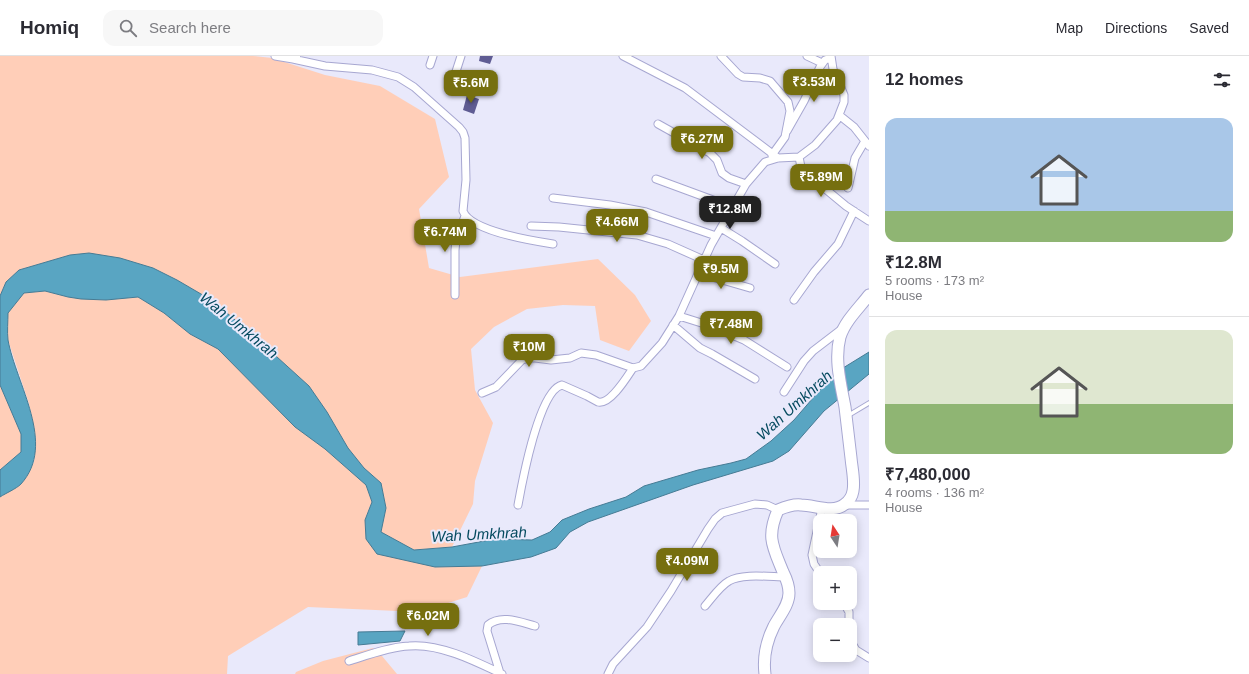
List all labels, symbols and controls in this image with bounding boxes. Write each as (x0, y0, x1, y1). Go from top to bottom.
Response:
search box (103, 10, 383, 46)
text: Homiq (20, 17, 79, 38)
icon: search (117, 17, 139, 39)
text: Search here (149, 19, 231, 36)
text: Map (1056, 20, 1083, 36)
text: Directions (1105, 20, 1167, 36)
text: Saved (1189, 20, 1229, 36)
pin: ₹3.53M (781, 69, 847, 103)
icon: filters (1211, 69, 1233, 91)
pin: ₹5.6M (443, 70, 499, 104)
text: 12 homes (885, 70, 963, 89)
text: ₹3.53M (792, 74, 836, 89)
text: ₹5.6M (453, 75, 489, 90)
pin: ₹6.27M (669, 126, 735, 160)
text: ₹6.27M (680, 131, 724, 146)
icon: home (1023, 144, 1095, 216)
pin: ₹5.89M (788, 164, 854, 198)
text: ₹5.89M (799, 169, 843, 184)
pin: ₹12.8M (697, 196, 763, 230)
text: ₹12.8M (708, 201, 752, 216)
pin: ₹4.66M (584, 209, 650, 243)
text: ₹4.66M (595, 214, 639, 229)
pin: ₹6.74M (412, 219, 478, 253)
text: ₹6.74M (423, 224, 467, 239)
text: ₹12.8M (885, 253, 942, 272)
pin: ₹9.5M (693, 256, 749, 290)
text: ₹9.5M (703, 261, 739, 276)
text: 5 rooms · 173 m² (885, 273, 984, 288)
water label: Wah Umkhrah (197, 288, 281, 362)
text: House (885, 288, 923, 303)
pin: ₹7.48M (698, 311, 764, 345)
text: ₹7.48M (709, 316, 753, 331)
pin: ₹10M (505, 334, 553, 368)
text: ₹10M (513, 339, 545, 354)
icon: home (1023, 356, 1095, 428)
water label: Wah Umkhrah (753, 367, 835, 443)
text: ₹7,480,000 (885, 465, 970, 484)
text: 4 rooms · 136 m² (885, 485, 984, 500)
text: House (885, 500, 923, 515)
north arrow (813, 514, 857, 558)
map controls (813, 514, 857, 662)
water label: Wah Umkhrah (431, 523, 527, 545)
pin: ₹4.09M (654, 548, 720, 582)
text: ₹4.09M (665, 553, 709, 568)
button: + (813, 566, 857, 610)
pin: ₹6.02M (395, 603, 461, 637)
text: ₹6.02M (406, 608, 450, 623)
button: − (813, 618, 857, 662)

